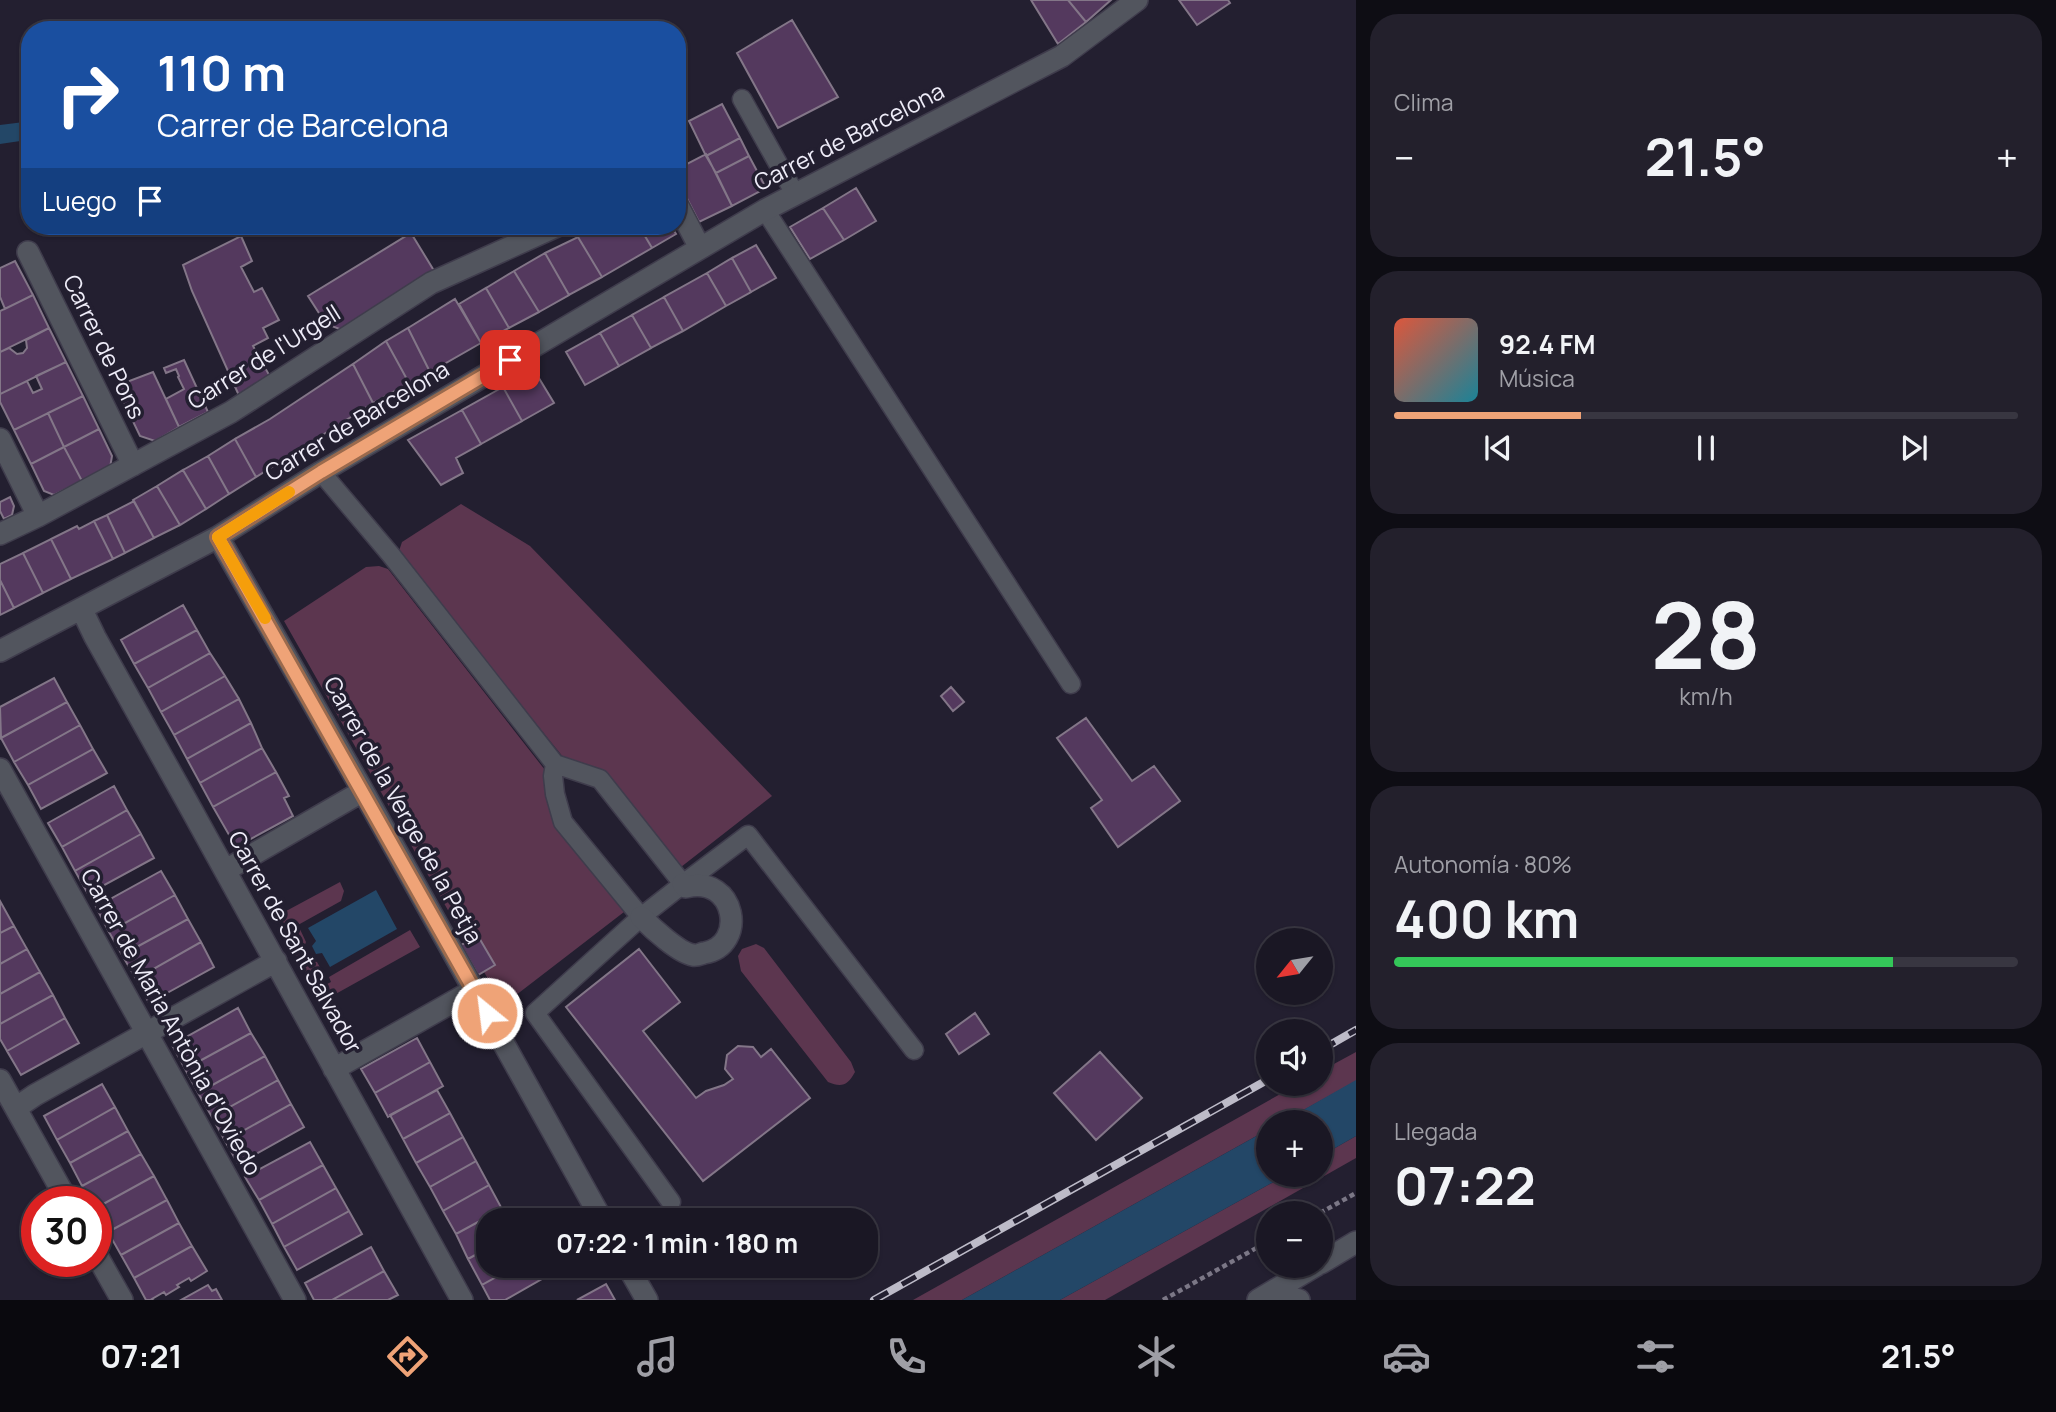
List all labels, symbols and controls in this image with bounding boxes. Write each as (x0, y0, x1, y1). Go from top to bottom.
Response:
text: 110 m (157, 39, 286, 106)
icon: right (42, 49, 133, 140)
street label: Carrer de Barcelona (748, 74, 949, 198)
text: Clima (1394, 86, 1453, 118)
text: Carrer de Barcelona (157, 103, 449, 147)
text: 21.5° (1645, 121, 1766, 192)
text: − (1394, 131, 1415, 183)
text: + (1996, 131, 2018, 183)
icon: arrive (131, 182, 169, 220)
text: Luego (42, 183, 117, 219)
street label: Carrer de Pons (56, 269, 154, 424)
street label: Carrer de l'Urgell (181, 296, 346, 416)
text: 92.4 FM (1499, 326, 1595, 362)
pin (480, 330, 540, 390)
icon: arrive (491, 341, 529, 379)
street label: Carrer de Barcelona (258, 352, 455, 488)
text: Música (1499, 362, 1575, 394)
icon: previous (1479, 429, 1517, 467)
icon: pause (1687, 429, 1725, 467)
icon: next (1895, 429, 1933, 467)
text: 28 (1651, 572, 1761, 696)
street label: Carrer de la Verge de la Petja (317, 670, 491, 949)
text: km/h (1679, 680, 1733, 712)
street label: Carrer de Sant Salvador (221, 825, 370, 1058)
text: Autonomía · 80% (1394, 848, 1572, 880)
street label: Carrer de Maria Antònia d'Oviedo (74, 862, 270, 1181)
text: 400 km (1394, 883, 1579, 954)
north arrow (1256, 928, 1334, 1004)
map controls (1256, 928, 1333, 1278)
position arrow (450, 976, 524, 1050)
button: sound (1256, 1019, 1333, 1096)
button: + (1256, 1110, 1333, 1187)
text: Llegada (1394, 1115, 1477, 1147)
text: 07:22 (1394, 1150, 1536, 1221)
speed limit sign: 30 (21, 1186, 112, 1277)
button: − (1256, 1201, 1333, 1278)
text: 07:22 · 1 min · 180 m (556, 1225, 798, 1261)
icon: directions (383, 1332, 432, 1381)
icon: music (633, 1332, 682, 1381)
icon: phone (882, 1332, 931, 1381)
icon: climate (1132, 1332, 1181, 1381)
icon: car (1382, 1332, 1431, 1381)
icon: filters (1631, 1332, 1680, 1381)
text: 07:21 (100, 1334, 182, 1378)
text: 21.5° (1881, 1334, 1956, 1378)

